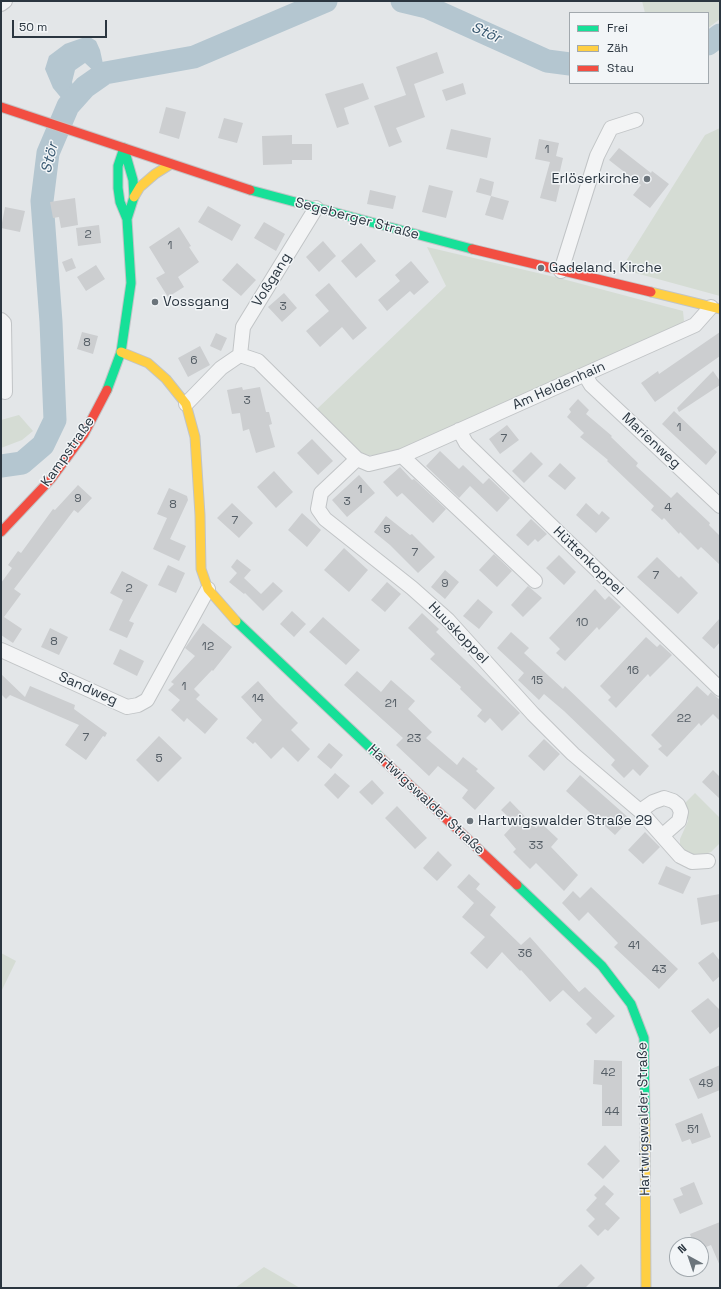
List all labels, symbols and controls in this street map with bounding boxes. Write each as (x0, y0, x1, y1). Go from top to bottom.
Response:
scale bar (14, 12, 109, 38)
legend (569, 12, 709, 84)
text: 50 m (19, 19, 47, 35)
water label: Stör (468, 19, 504, 47)
text: Frei (607, 20, 628, 36)
text: Zäh (607, 40, 628, 56)
text: Stau (607, 60, 634, 76)
water label: Stör (38, 141, 62, 175)
house number: 1 (544, 143, 550, 157)
place label: Erlöserkirche (552, 171, 639, 187)
marker: Erlöserkirche (642, 174, 652, 184)
street label: Segeberger Straße (293, 194, 421, 244)
house number: 2 (84, 228, 92, 242)
house number: 1 (167, 239, 173, 253)
street label: Voßgang (249, 250, 295, 310)
place label: Gadeland, Kirche (549, 260, 662, 276)
marker: Gadeland, Kirche (536, 263, 546, 273)
place label: Vossgang (163, 294, 229, 310)
marker: Vossgang (150, 297, 160, 307)
house number: 3 (279, 300, 287, 314)
house number: 8 (83, 336, 91, 350)
house number: 6 (190, 354, 198, 368)
street label: Am Heldenhain (510, 358, 608, 414)
house number: 3 (243, 394, 251, 408)
street label: Marienweg (618, 410, 684, 472)
street label: Kampstraße (38, 414, 98, 490)
house number: 1 (676, 421, 682, 435)
house number: 7 (501, 432, 507, 446)
house number: 1 (357, 483, 363, 497)
house number: 9 (74, 492, 82, 506)
house number: 3 (343, 495, 351, 509)
house number: 8 (169, 498, 177, 512)
house number: 4 (664, 501, 672, 515)
house number: 7 (232, 514, 238, 528)
house number: 5 (383, 523, 391, 537)
street label: Hüttenkoppel (549, 523, 627, 599)
house number: 7 (412, 546, 418, 560)
house number: 7 (653, 569, 659, 583)
house number: 9 (441, 577, 449, 591)
house number: 2 (125, 582, 133, 596)
street label: Huuskoppel (424, 599, 492, 667)
house number: 10 (576, 616, 588, 630)
house number: 8 (50, 635, 58, 649)
house number: 12 (202, 640, 214, 654)
house number: 16 (627, 664, 639, 678)
street label: Sandweg (56, 669, 120, 709)
house number: 15 (531, 674, 543, 688)
house number: 1 (181, 680, 187, 694)
house number: 14 (252, 692, 264, 706)
house number: 21 (385, 697, 397, 711)
house number: 22 (677, 712, 691, 726)
house number: 7 (83, 731, 89, 745)
house number: 23 (407, 732, 421, 746)
street label: Hartwigswalder Straße (364, 741, 488, 859)
house number: 5 (155, 752, 163, 766)
place label: Hartwigswalder Straße 29 (478, 813, 652, 829)
marker: Hartwigswalder Straße 29 (465, 816, 475, 826)
house number: 33 (529, 839, 543, 853)
house number: 41 (628, 939, 640, 953)
house number: 36 (518, 947, 532, 961)
house number: 43 (652, 963, 666, 977)
street label: Hartwigswalder Straße (634, 1042, 654, 1196)
house number: 42 (601, 1066, 615, 1080)
house number: 49 (699, 1077, 713, 1091)
house number: 44 (605, 1105, 619, 1119)
house number: 51 (687, 1123, 699, 1137)
north arrow (669, 1237, 709, 1277)
text: N (675, 1241, 689, 1256)

